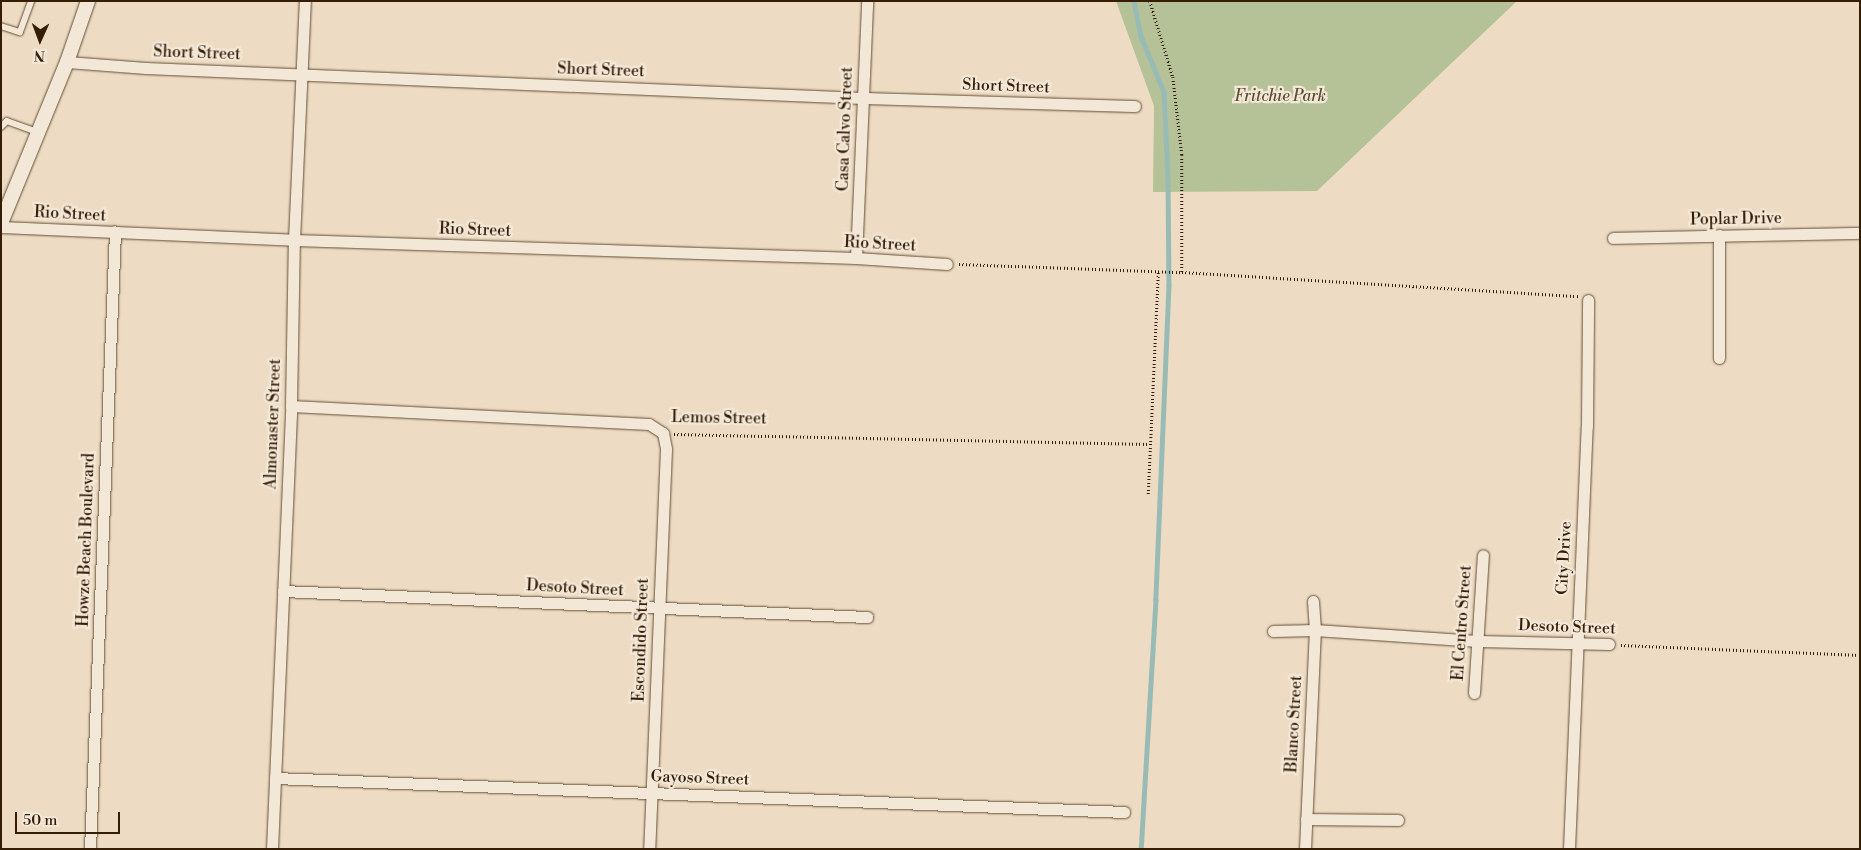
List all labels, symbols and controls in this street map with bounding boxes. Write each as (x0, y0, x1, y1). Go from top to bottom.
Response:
north arrow (15, 15, 65, 65)
street label: Short Street (153, 42, 241, 64)
text: N (34, 46, 45, 64)
street label: Short Street (557, 59, 645, 81)
street label: Casa Calvo Street (833, 66, 857, 192)
street label: Short Street (962, 75, 1050, 97)
park label: Fritchie Park (1234, 86, 1326, 106)
street label: Rio Street (34, 203, 106, 225)
street label: Poplar Drive (1690, 209, 1782, 229)
street label: Rio Street (439, 219, 511, 241)
street label: Rio Street (844, 233, 916, 255)
street label: Almonaster Street (261, 358, 285, 490)
street label: Lemos Street (671, 408, 767, 428)
street label: Howze Beach Boulevard (73, 453, 99, 627)
street label: City Drive (1552, 521, 1576, 595)
street label: El Centro Street (1448, 565, 1476, 681)
street label: Desoto Street (526, 576, 624, 600)
street label: Escondido Street (629, 578, 653, 702)
street label: Desoto Street (1518, 616, 1616, 638)
street label: Blanco Street (1282, 675, 1306, 773)
street label: Gayoso Street (650, 767, 750, 789)
scale bar (18, 802, 122, 834)
text: 50 m (23, 811, 57, 830)

